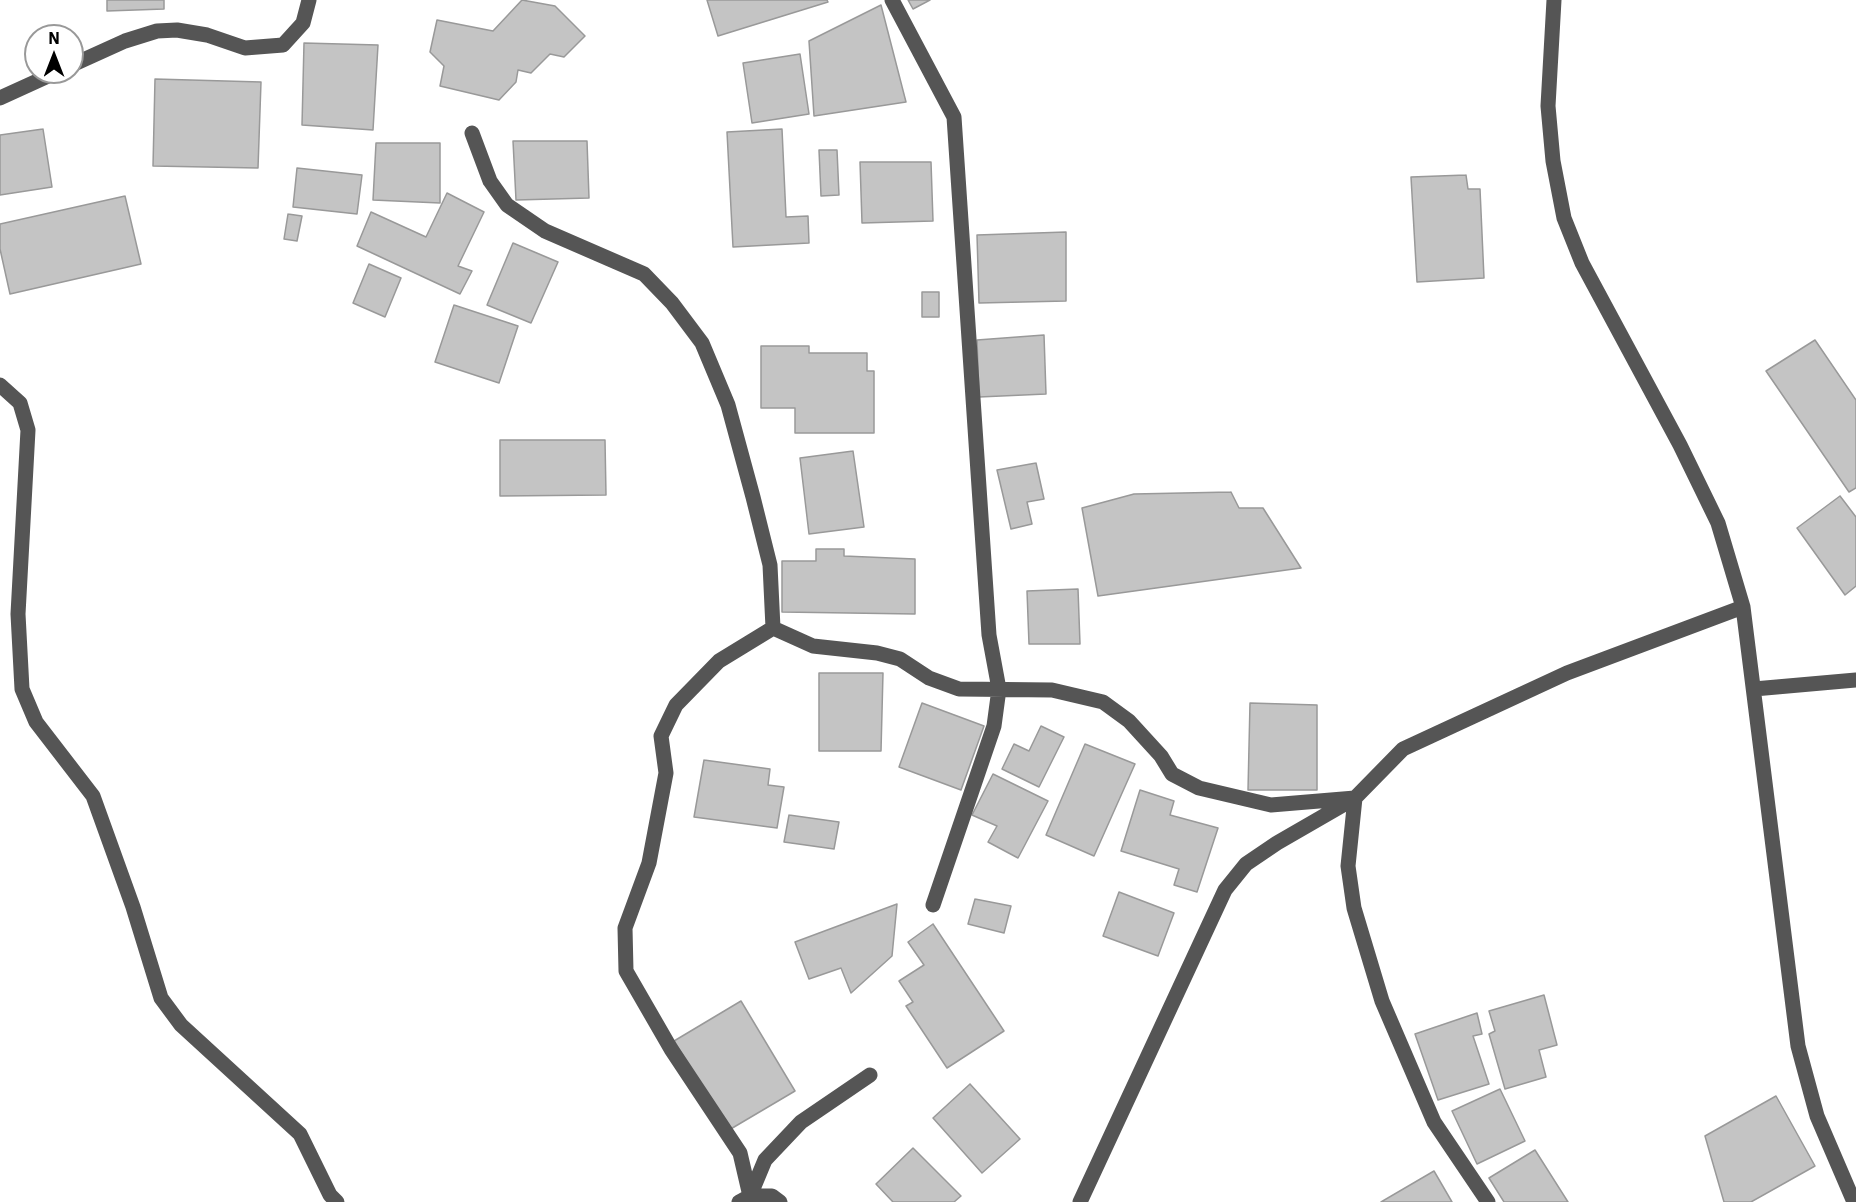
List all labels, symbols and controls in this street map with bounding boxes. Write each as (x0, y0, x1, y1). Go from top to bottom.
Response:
north arrow (24, 24, 84, 84)
text: N (48, 28, 60, 48)

